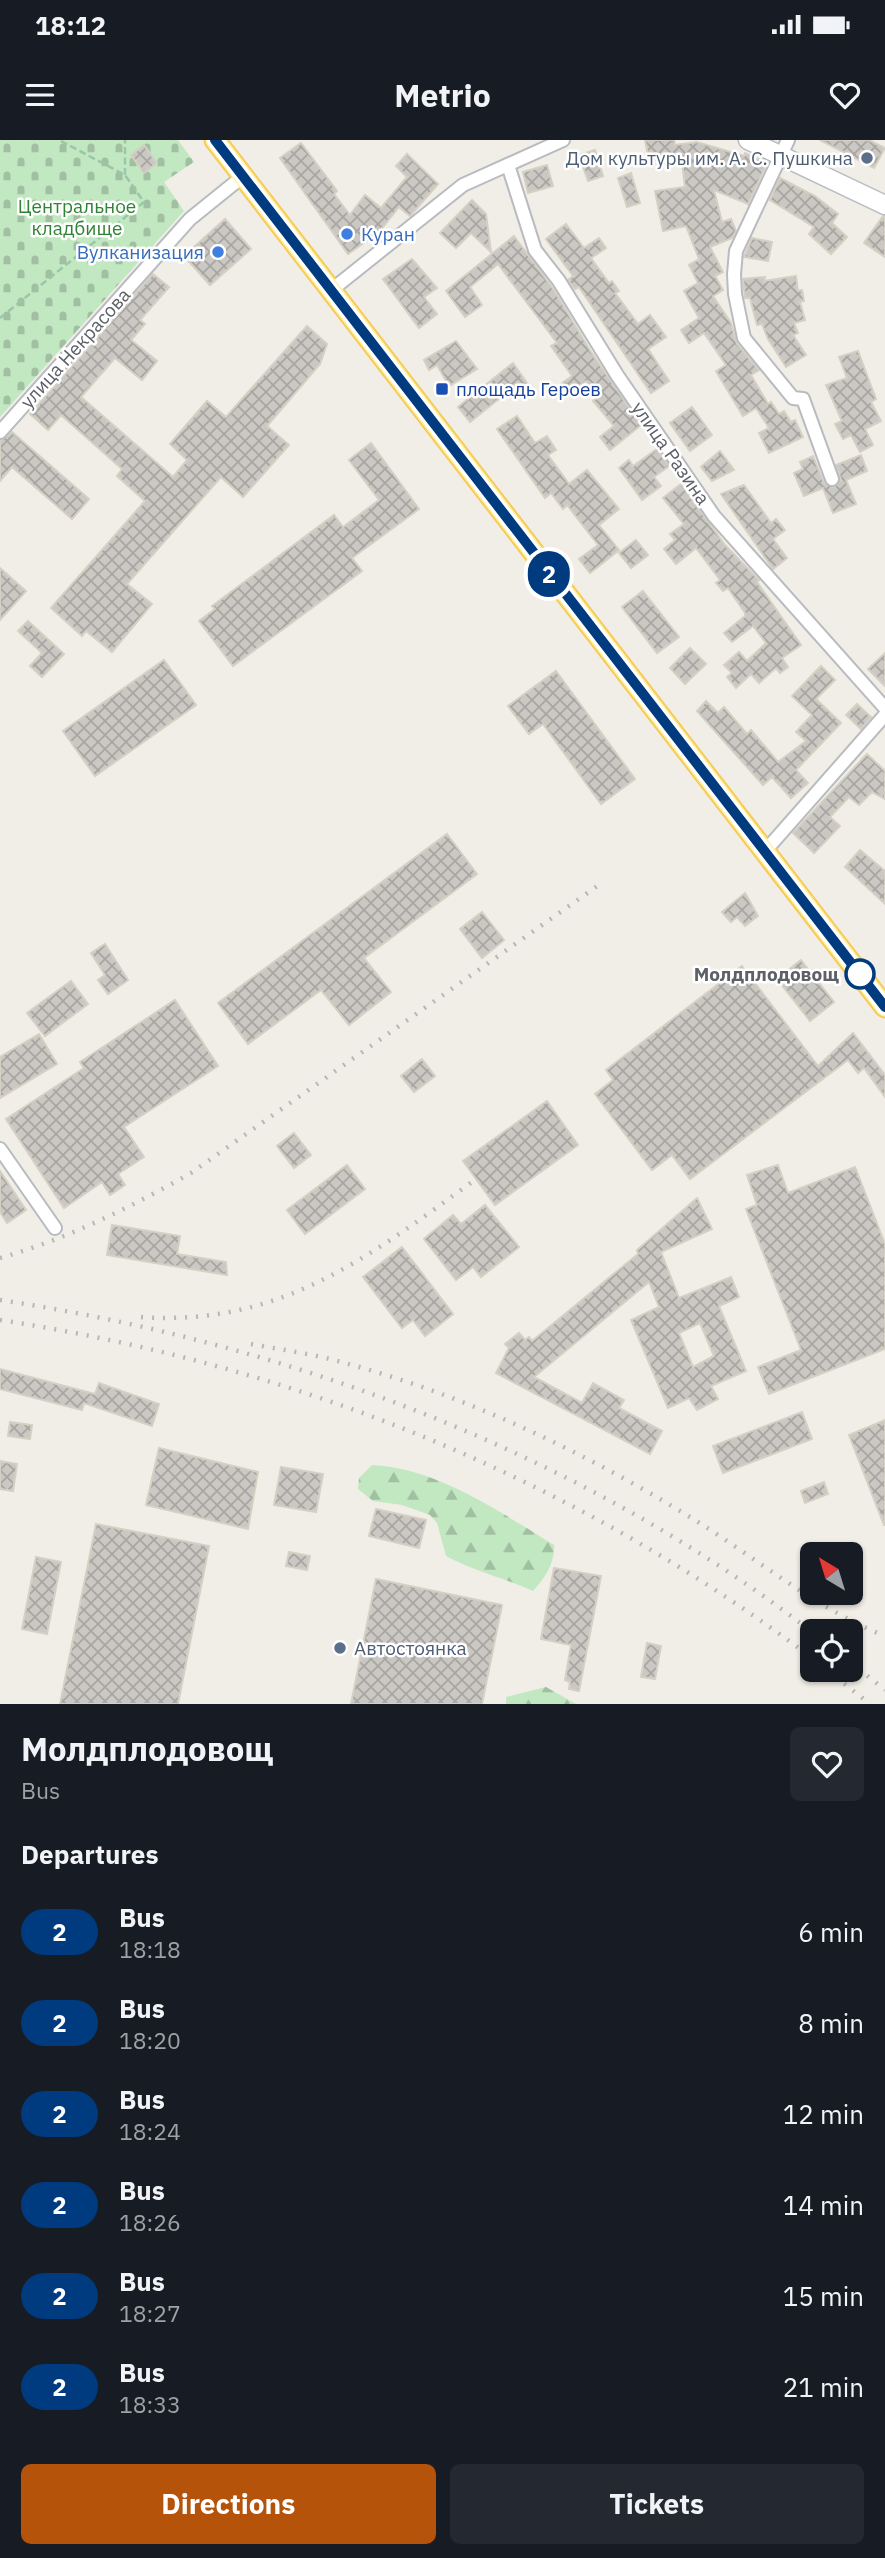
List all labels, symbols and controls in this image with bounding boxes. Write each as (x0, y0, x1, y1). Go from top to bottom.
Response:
text: 18:12 (35, 8, 106, 42)
text: Metrio (394, 74, 491, 116)
icon: menu (21, 76, 59, 114)
icon: heart (826, 76, 864, 114)
place label: Дом культуры им. А. С. Пушкина (566, 146, 853, 170)
marker: Дом культуры им. А. С. Пушкина (859, 150, 875, 166)
park label: Центральное кладбище (18, 194, 136, 240)
place label: Куран (361, 222, 415, 246)
marker: Куран (339, 226, 355, 242)
place label: Вулканизация (77, 240, 204, 264)
marker: Вулканизация (210, 244, 226, 260)
street label: улица Некрасова (15, 283, 135, 413)
place label: площадь Героев (456, 377, 601, 401)
marker: площадь Героев (434, 381, 450, 397)
street label: улица Разина (627, 397, 715, 509)
line badge: 2 (526, 551, 572, 597)
text: 2 (542, 558, 556, 590)
marker: Молдплодовощ (845, 959, 875, 989)
place label: Молдплодовощ (694, 962, 839, 986)
north arrow (800, 1542, 863, 1605)
map controls (800, 1542, 863, 1682)
button: locate (800, 1619, 863, 1682)
place label: Автостоянка (354, 1636, 467, 1660)
marker: Автостоянка (332, 1640, 348, 1656)
text: Молдплодовощ (21, 1727, 273, 1770)
button: heart (790, 1727, 864, 1801)
text: Bus (21, 1775, 60, 1805)
text: Departures (21, 1837, 159, 1871)
text: Bus (119, 1900, 165, 1934)
text: 6 min (798, 1915, 864, 1949)
text: 2 (52, 1916, 67, 1948)
text: 18:18 (119, 1934, 181, 1964)
text: Bus (119, 1991, 165, 2025)
text: 8 min (798, 2006, 864, 2040)
text: 2 (52, 2007, 67, 2039)
text: 18:20 (119, 2025, 181, 2055)
text: Bus (119, 2082, 165, 2116)
text: 12 min (783, 2097, 864, 2131)
text: 2 (52, 2098, 67, 2130)
text: 18:24 (119, 2116, 181, 2146)
text: Bus (119, 2173, 165, 2207)
text: 14 min (783, 2188, 864, 2222)
text: 2 (52, 2189, 67, 2221)
text: 18:26 (119, 2207, 181, 2237)
text: Bus (119, 2264, 165, 2298)
text: 15 min (783, 2279, 864, 2313)
text: 2 (52, 2280, 67, 2312)
text: 18:27 (119, 2298, 181, 2328)
text: Bus (119, 2355, 165, 2389)
text: 21 min (783, 2370, 864, 2404)
text: 2 (52, 2371, 67, 2403)
text: 18:33 (119, 2389, 181, 2419)
button: Directions (21, 2464, 436, 2544)
button: Tickets (450, 2464, 864, 2544)

